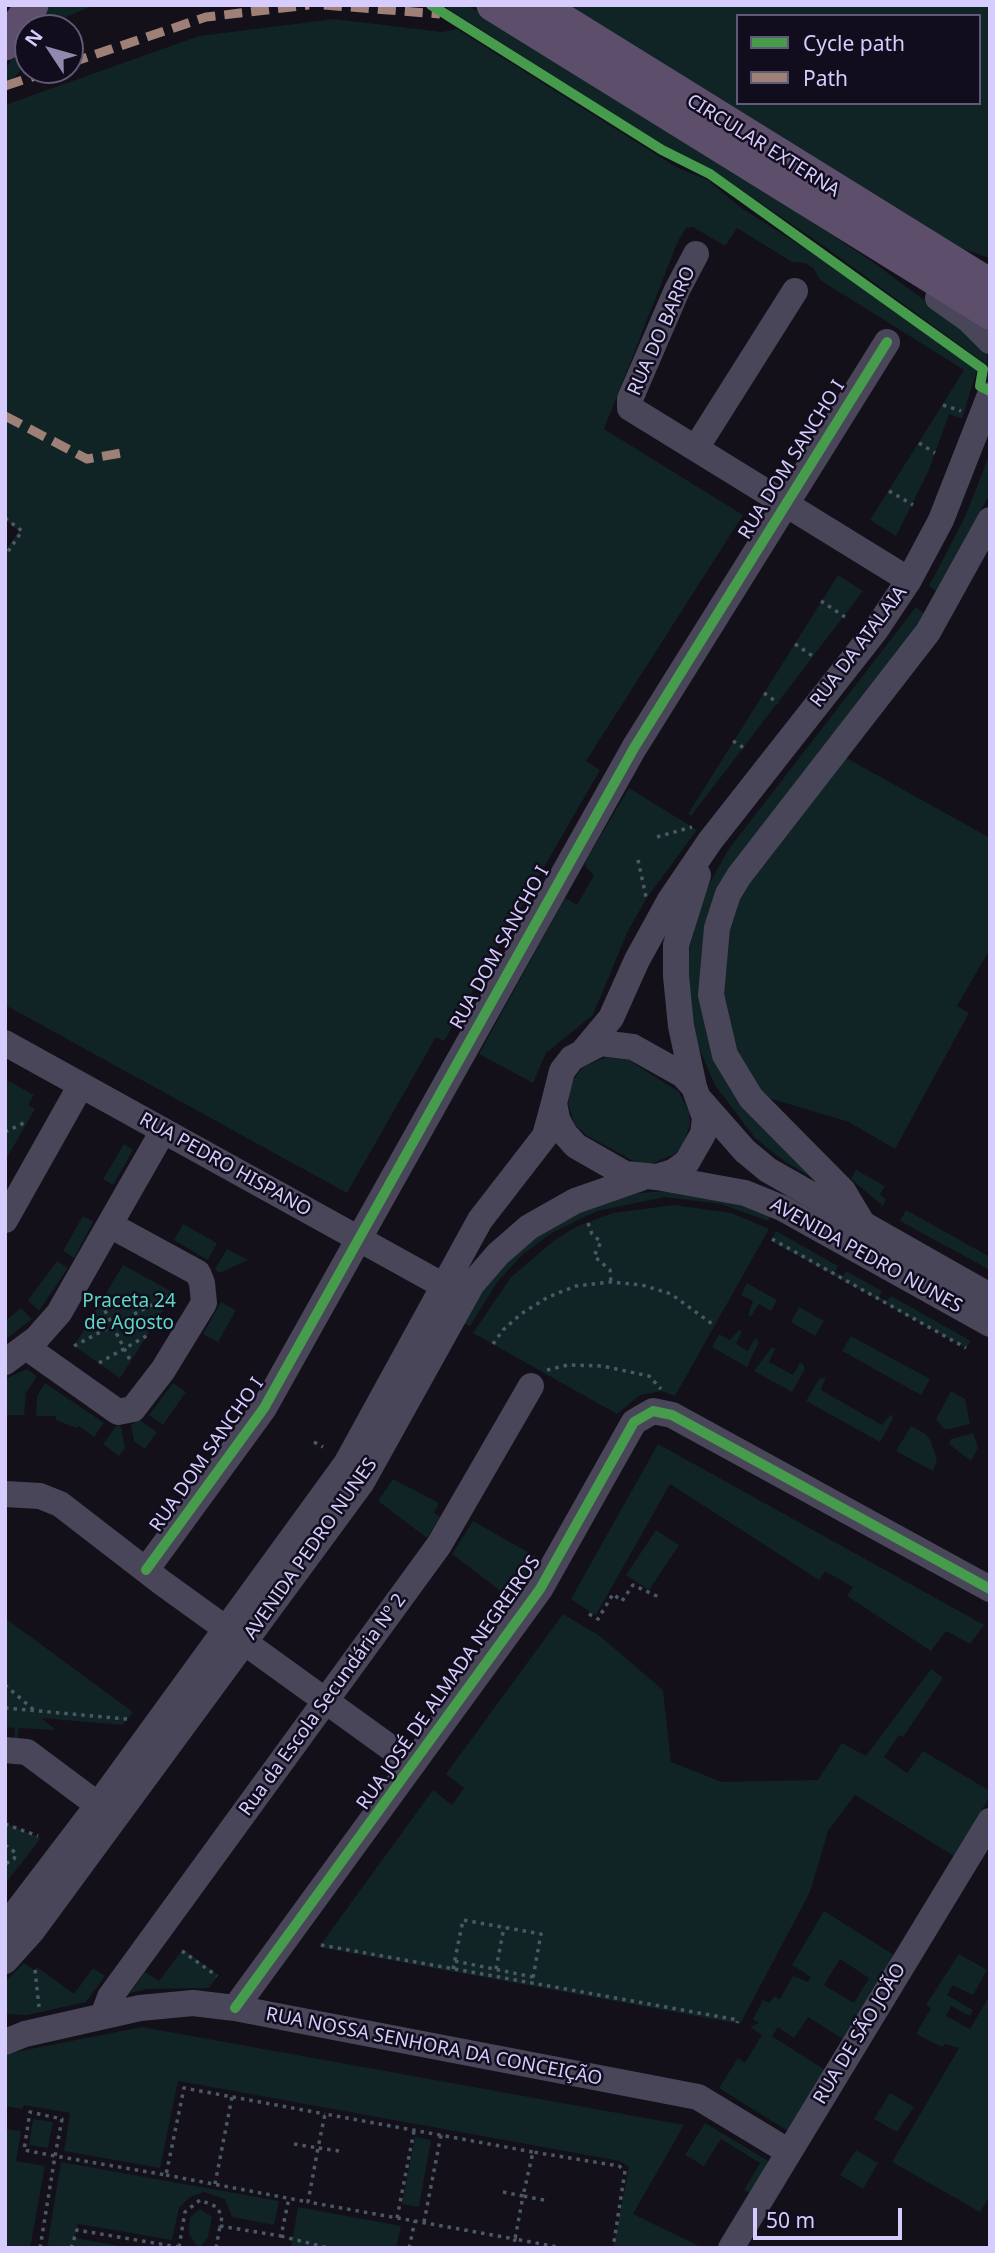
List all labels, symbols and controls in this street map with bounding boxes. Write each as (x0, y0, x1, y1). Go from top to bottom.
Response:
north arrow (14, 14, 84, 84)
legend (736, 14, 981, 105)
text: N (19, 24, 49, 52)
text: Cycle path (803, 29, 905, 57)
text: Path (803, 64, 848, 92)
street label: CIRCULAR EXTERNA (682, 90, 844, 202)
street label: RUA DO BARRO (623, 263, 701, 399)
street label: RUA DOM SANCHO I (734, 376, 850, 544)
street label: RUA DA ATALAIA (806, 582, 912, 712)
street label: RUA DOM SANCHO I (446, 863, 554, 1033)
street label: RUA PEDRO HISPANO (135, 1108, 315, 1222)
street label: AVENIDA PEDRO NUNES (766, 1194, 966, 1318)
park label: Praceta 24 de Agosto (82, 1291, 176, 1335)
street label: RUA DOM SANCHO I (145, 1374, 269, 1536)
street label: AVENIDA PEDRO NUNES (240, 1454, 382, 1644)
street label: RUA JOSÉ DE ALMADA NEGREIROS (352, 1552, 546, 1814)
street label: Rua da Escola Secundária Nº 2 (235, 1589, 411, 1821)
street label: RUA DE SÃO JOÃO (809, 1959, 911, 2109)
street label: RUA NOSSA SENHORA DA CONCEIÇÃO (264, 2003, 604, 2091)
scale bar (757, 2194, 906, 2238)
text: 50 m (766, 2206, 815, 2234)

